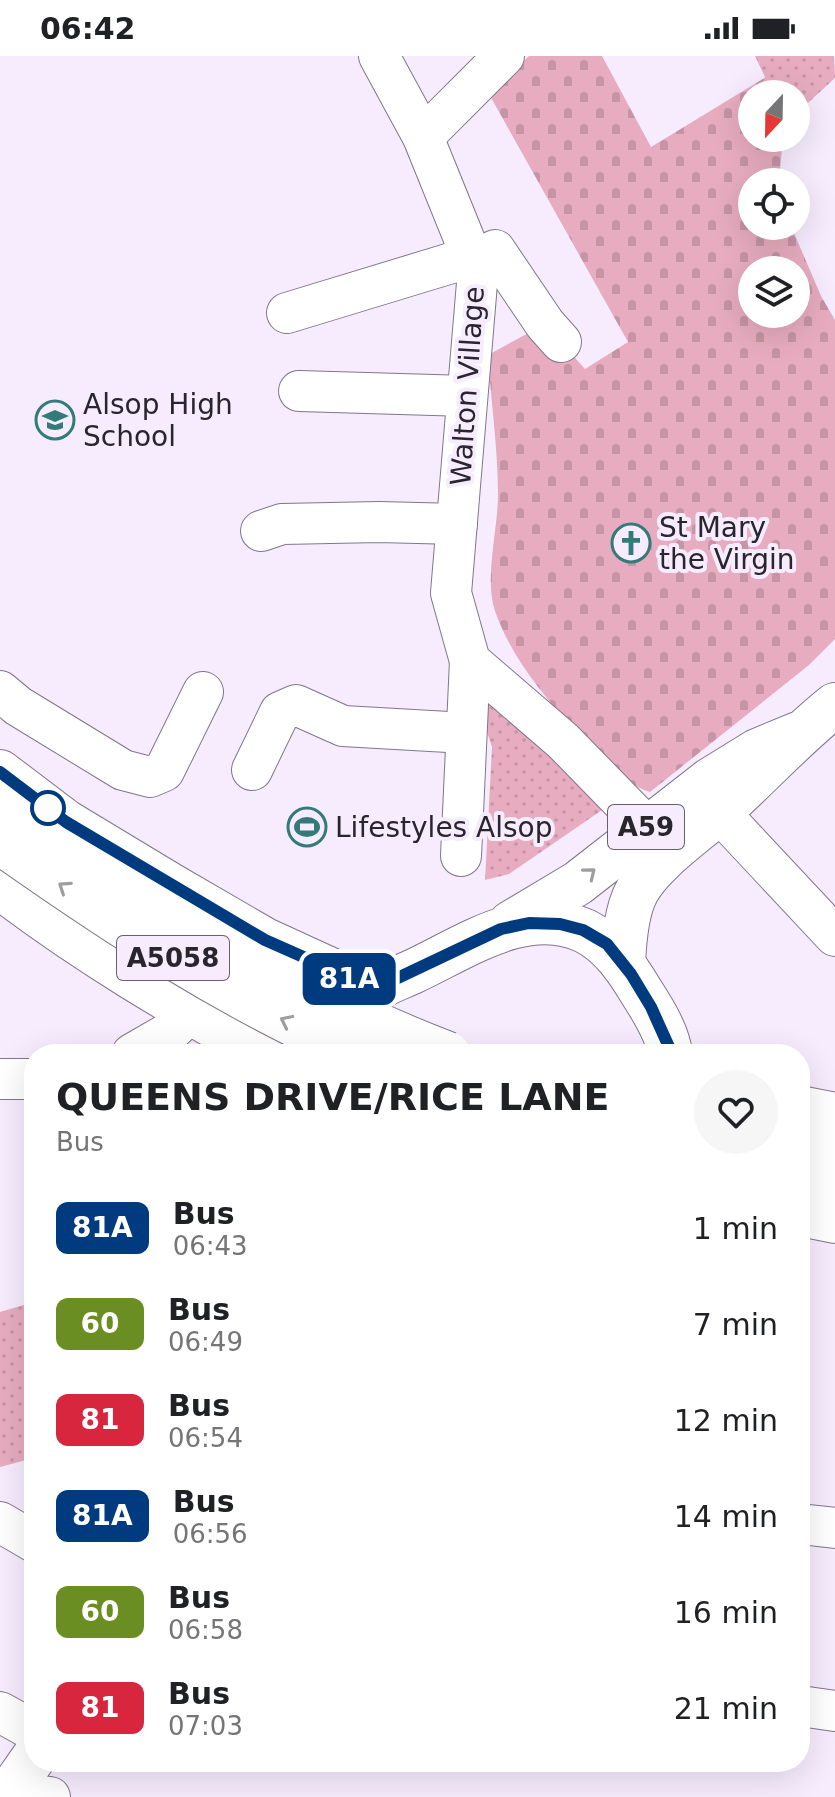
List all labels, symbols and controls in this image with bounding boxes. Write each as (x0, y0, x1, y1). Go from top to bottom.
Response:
text: 06:42 (40, 11, 136, 46)
north arrow (738, 80, 810, 152)
map controls (738, 80, 810, 328)
button: locate (738, 168, 810, 240)
button: layers (738, 256, 810, 328)
street label: Walton Village (444, 285, 491, 487)
place label: Alsop High School (83, 388, 233, 453)
school or university icon: Alsop High School (34, 399, 76, 441)
place label: St Mary the Virgin (659, 511, 795, 576)
church icon: St Mary the Virgin (610, 522, 652, 564)
unlabelled marker (31, 791, 65, 825)
road number: A59 (608, 805, 684, 849)
sports icon: Lifestyles Alsop (286, 806, 328, 848)
place label: Lifestyles Alsop (335, 811, 553, 844)
one-way arrow (581, 868, 595, 883)
one-way arrow (58, 881, 73, 896)
road number: A5058 (117, 936, 229, 980)
line badge: 81A (303, 953, 395, 1005)
text: 81A (319, 962, 379, 995)
one-way arrow (280, 1015, 295, 1031)
button: heart (694, 1070, 778, 1154)
text: QUEENS DRIVE/RICE LANE (56, 1075, 610, 1119)
text: Bus (56, 1127, 104, 1157)
text: Bus (173, 1196, 235, 1231)
text: 81A (72, 1211, 133, 1244)
text: 1 min (693, 1211, 778, 1246)
text: 06:43 (173, 1231, 248, 1261)
text: Bus (168, 1292, 230, 1327)
text: 60 (81, 1307, 119, 1340)
text: 7 min (693, 1307, 778, 1342)
text: 06:49 (168, 1327, 243, 1357)
text: Bus (168, 1388, 230, 1423)
text: 81 (81, 1403, 119, 1436)
text: 12 min (674, 1403, 778, 1438)
text: 06:54 (168, 1423, 243, 1453)
text: Bus (173, 1484, 235, 1519)
text: 81A (72, 1499, 133, 1532)
text: 14 min (674, 1499, 778, 1534)
text: 06:56 (173, 1519, 248, 1549)
text: Bus (168, 1580, 230, 1615)
text: 60 (81, 1595, 119, 1628)
text: 16 min (674, 1595, 778, 1630)
text: 06:58 (168, 1615, 243, 1645)
text: Bus (168, 1676, 230, 1711)
text: 81 (81, 1691, 119, 1724)
text: 21 min (674, 1691, 778, 1726)
text: 07:03 (168, 1711, 243, 1741)

